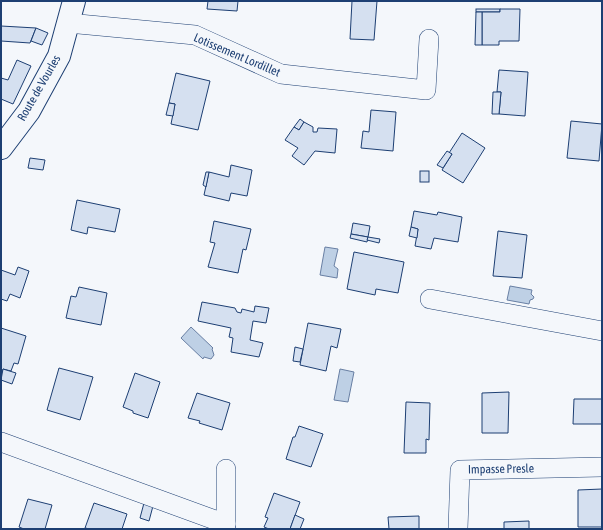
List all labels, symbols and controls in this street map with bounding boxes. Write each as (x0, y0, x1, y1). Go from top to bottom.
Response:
street label: Lotissement Lordillet (192, 30, 283, 80)
street label: Route de Vourles (14, 53, 64, 123)
street label: Impasse Presle (468, 461, 534, 477)

